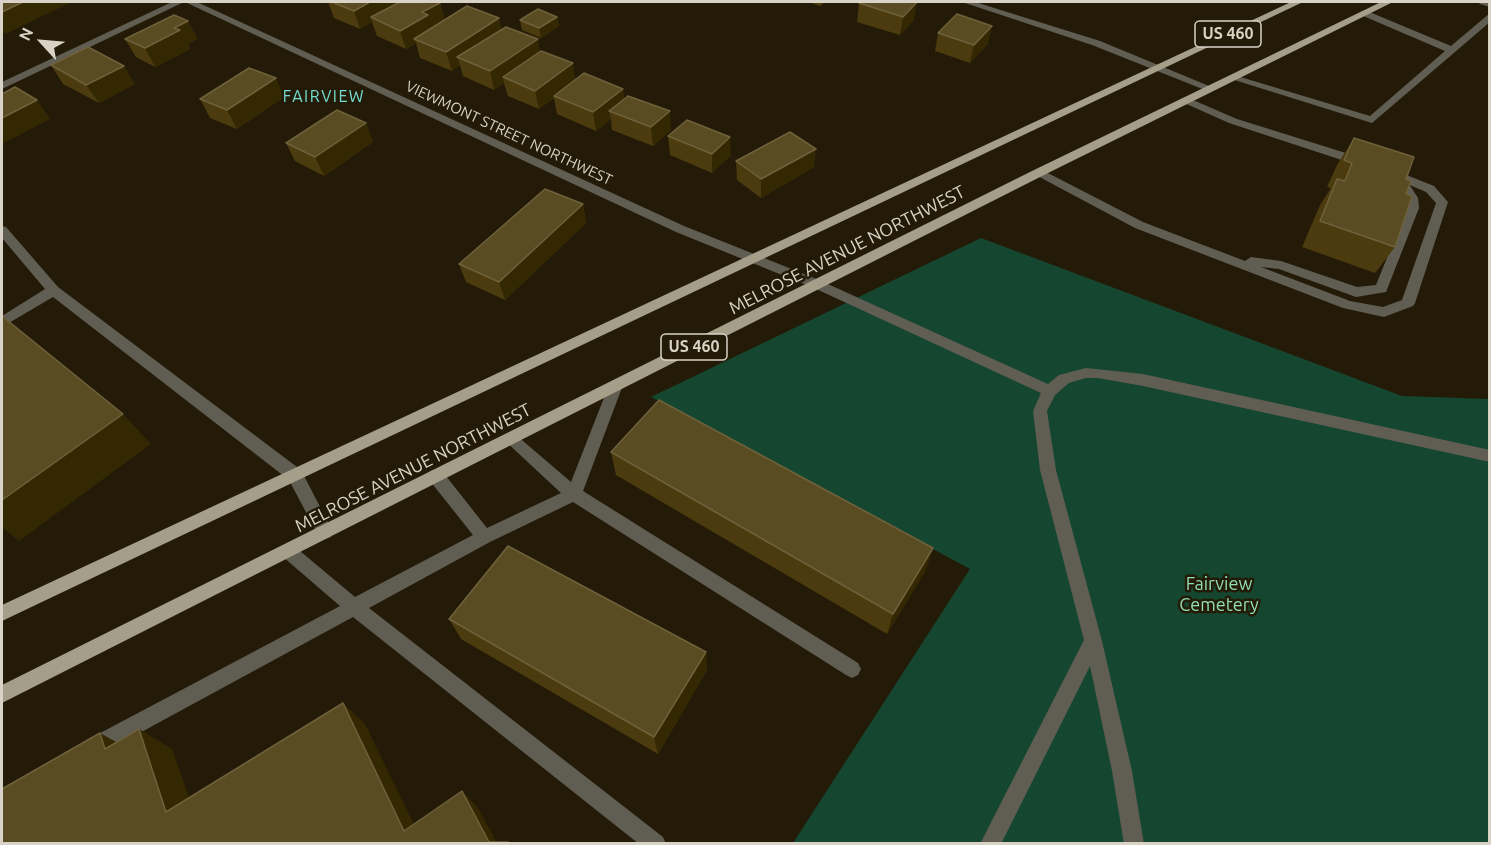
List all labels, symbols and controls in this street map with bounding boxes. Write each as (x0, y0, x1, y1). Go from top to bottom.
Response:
north arrow (12, 12, 72, 72)
road number: US 460 (1195, 21, 1261, 47)
text: N (15, 25, 37, 43)
street label: VIEWMONT STREET NORTHWEST (403, 77, 615, 189)
district label: FAIRVIEW (283, 87, 365, 107)
street label: MELROSE AVENUE NORTHWEST (725, 181, 969, 319)
road number: US 460 (661, 334, 727, 360)
street label: MELROSE AVENUE NORTHWEST (291, 399, 535, 537)
park label: Fairview Cemetery (1179, 573, 1259, 616)

